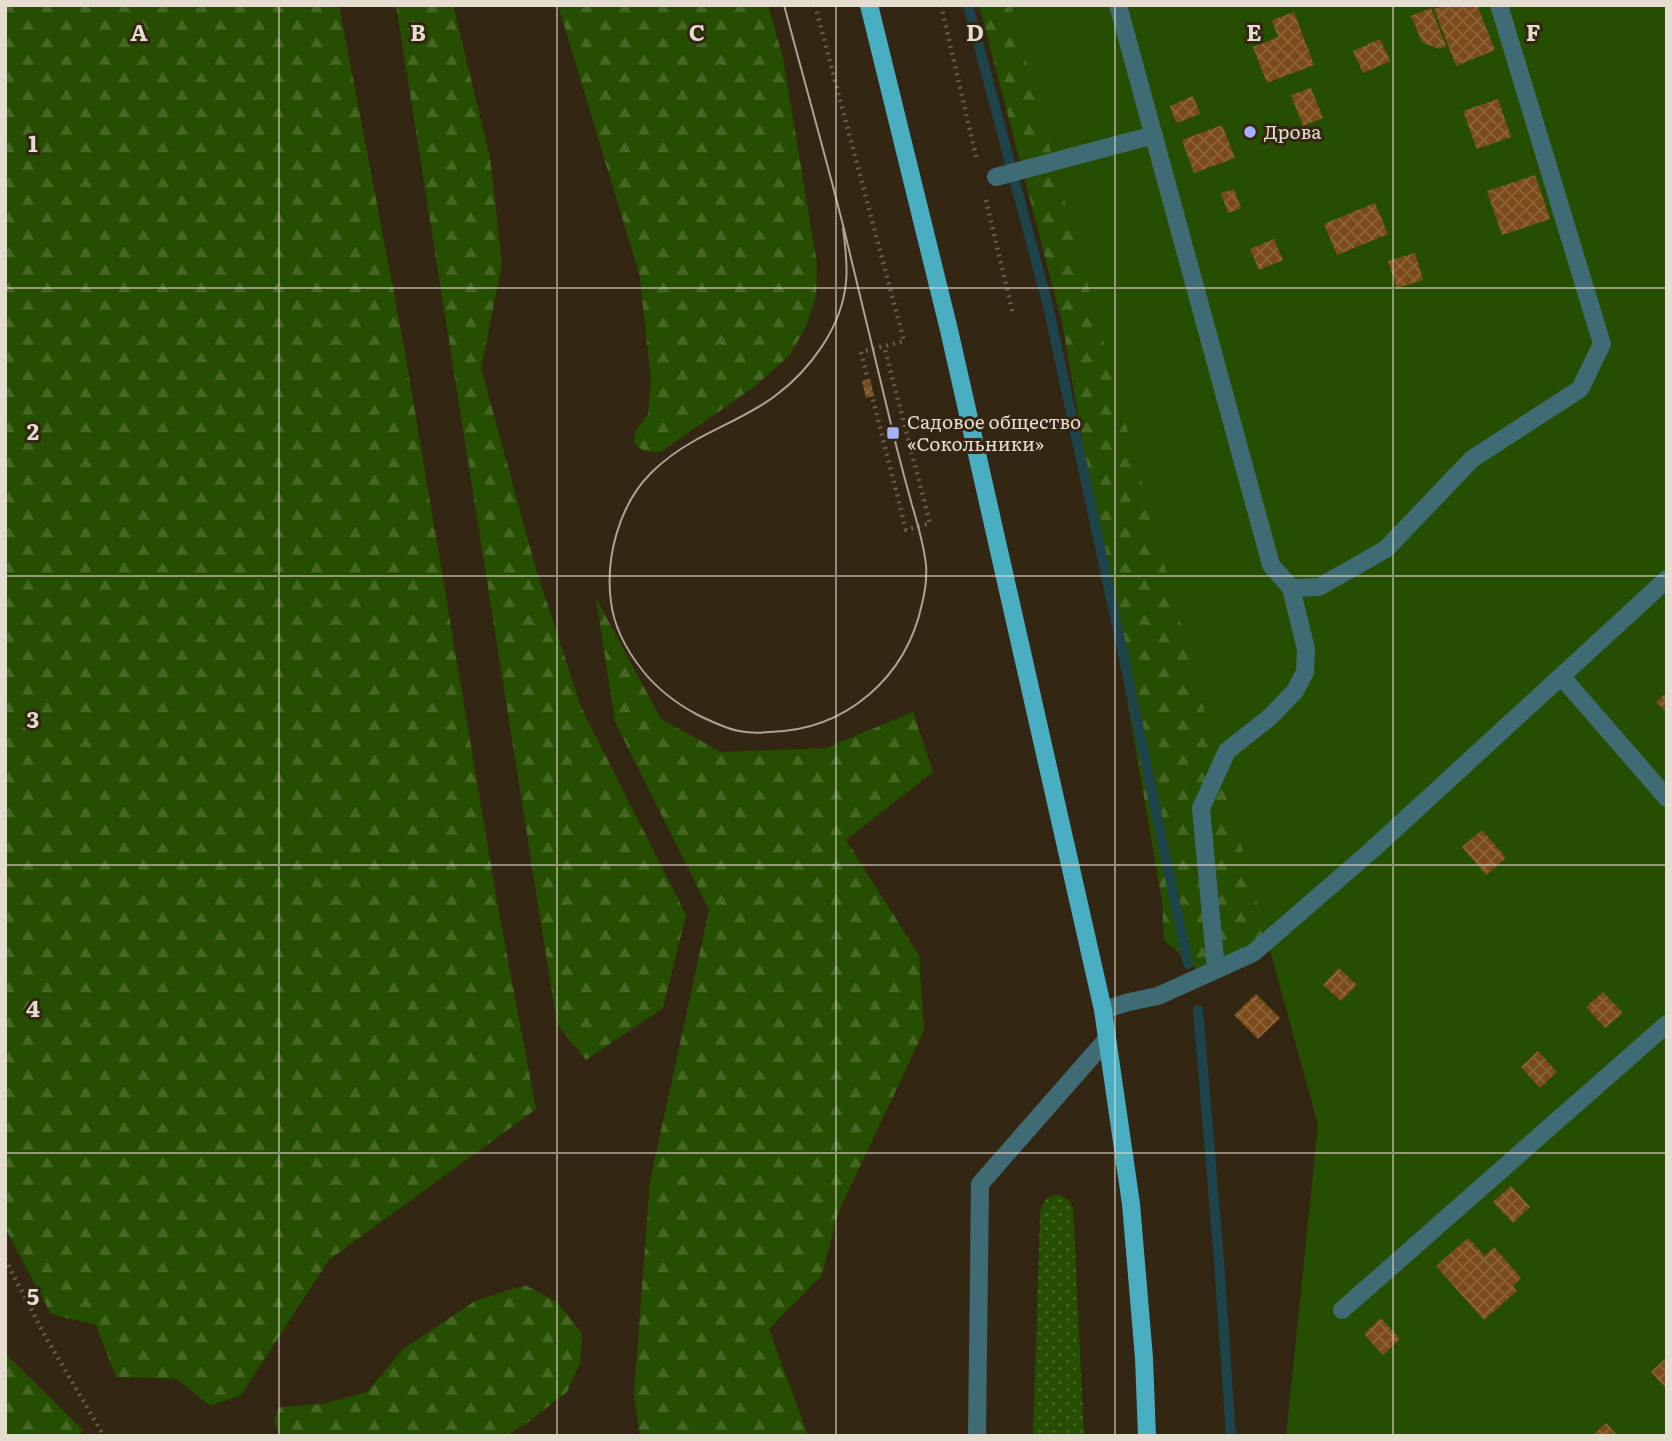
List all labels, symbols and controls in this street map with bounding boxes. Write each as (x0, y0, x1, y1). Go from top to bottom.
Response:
text: A (130, 14, 148, 48)
text: B (410, 14, 426, 48)
text: C (689, 14, 705, 48)
text: D (966, 14, 984, 48)
text: E (1246, 14, 1262, 48)
text: F (1526, 14, 1541, 48)
place label: Дрова (1264, 117, 1322, 145)
marker: Дрова (1242, 124, 1258, 140)
text: 1 (28, 125, 38, 159)
place label: Садовое общество «Сокольники» (907, 407, 1081, 457)
text: 2 (27, 413, 39, 447)
marker: Садовое общество «Сокольники» (885, 425, 901, 441)
text: 3 (27, 701, 39, 735)
text: 4 (26, 990, 40, 1024)
text: 5 (27, 1278, 39, 1312)

